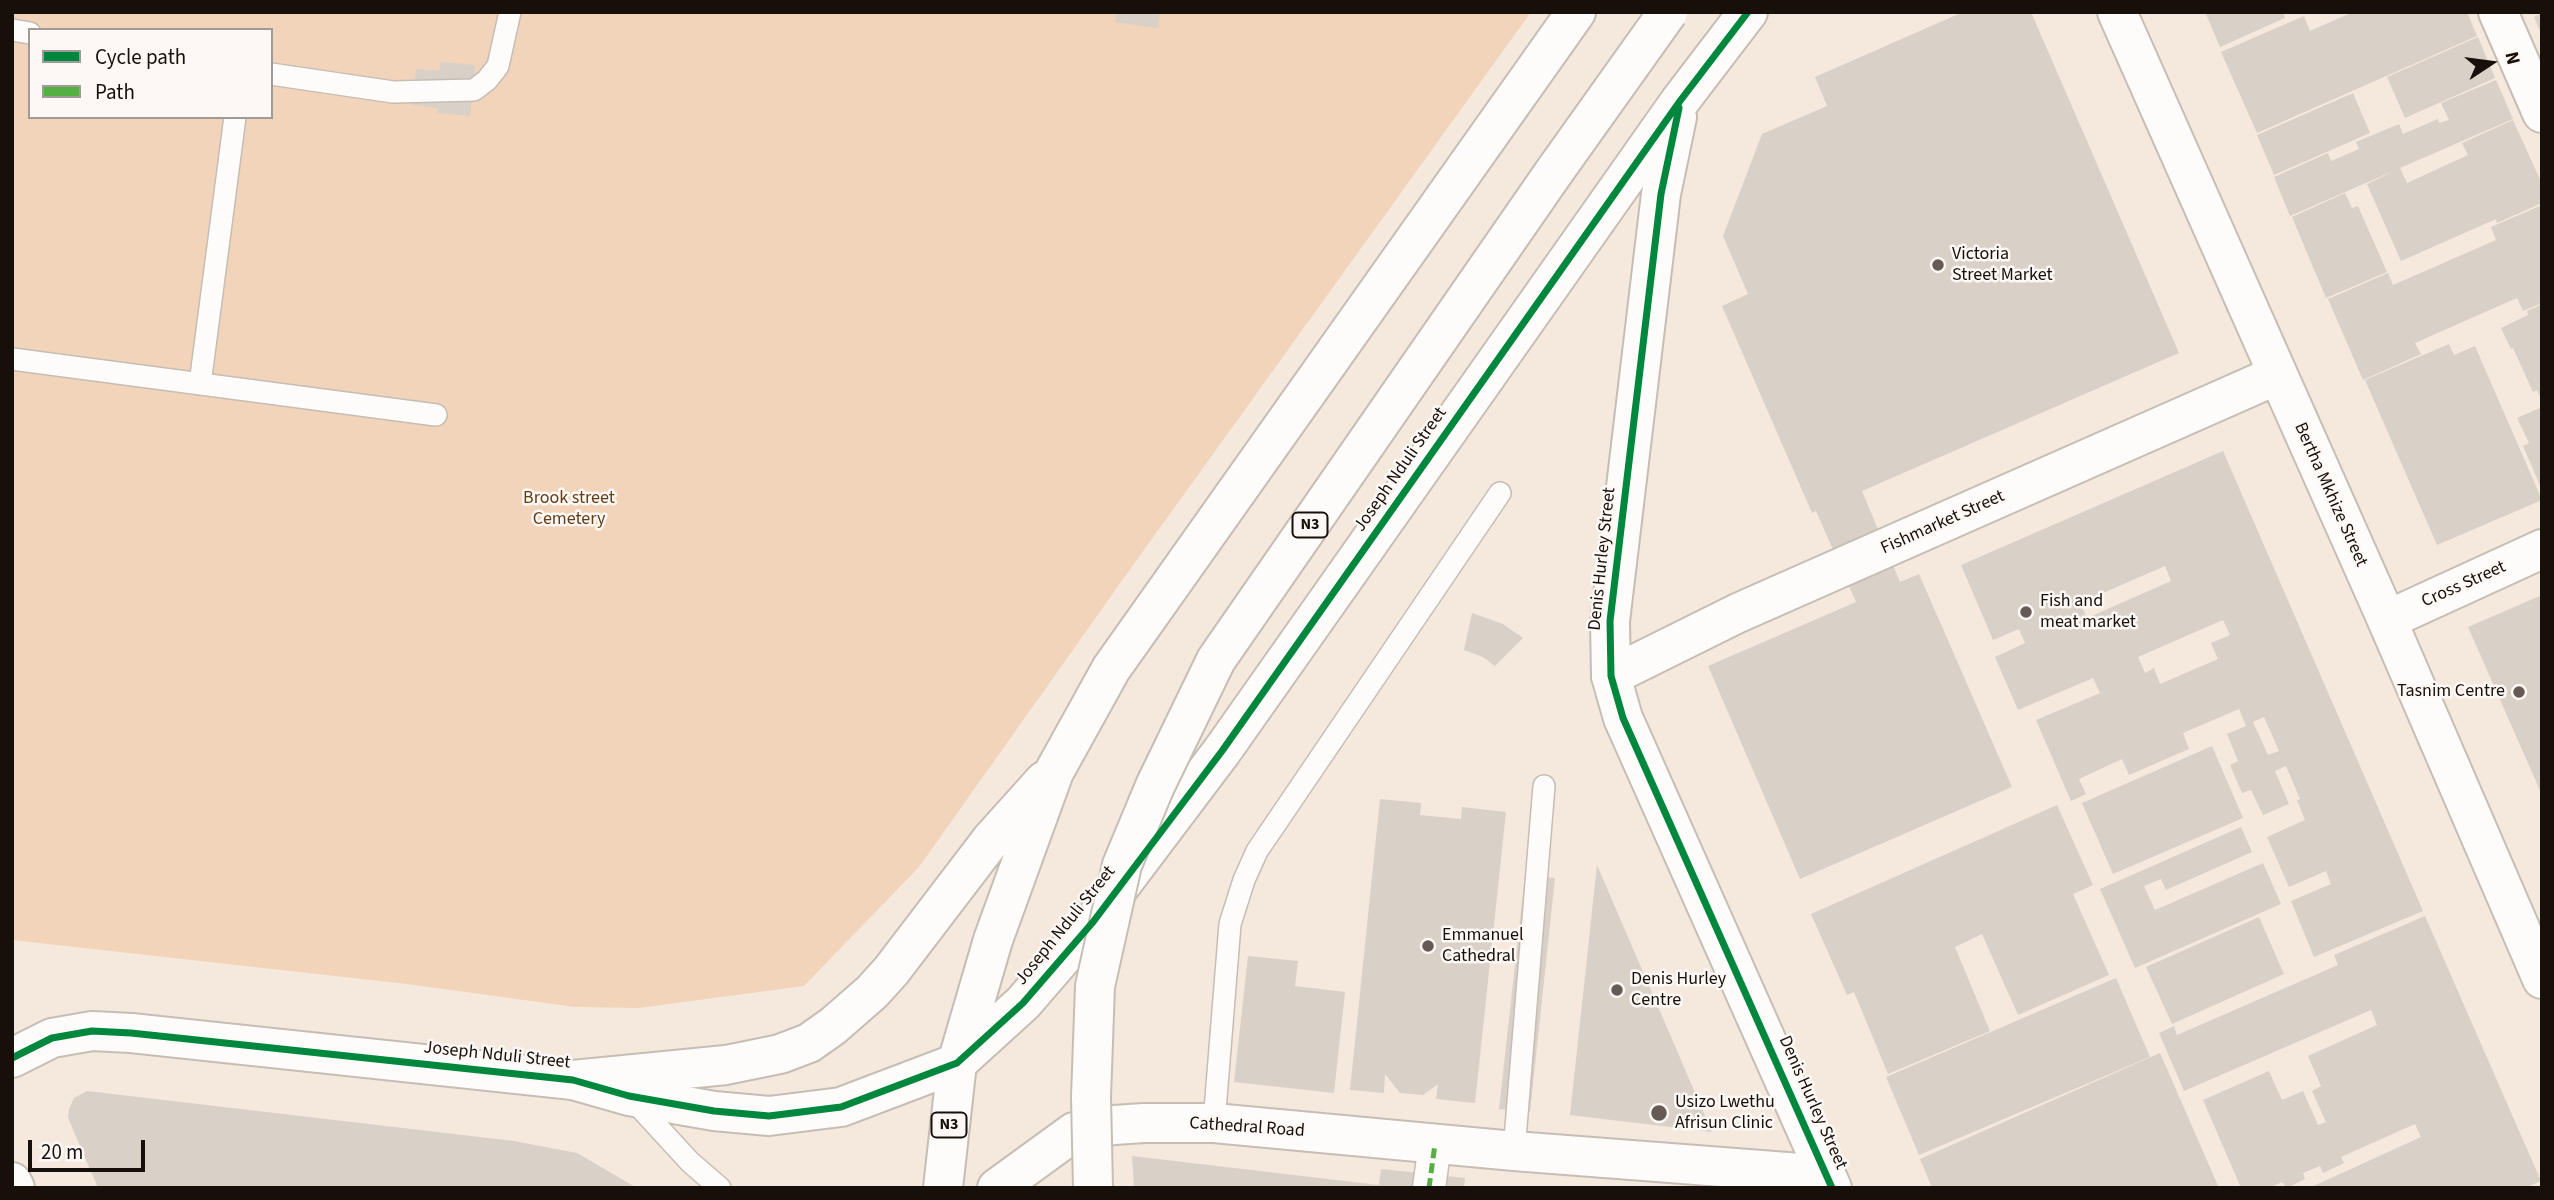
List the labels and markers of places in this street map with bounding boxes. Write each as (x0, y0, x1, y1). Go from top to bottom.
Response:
place label: Victoria Street Market (1952, 244, 2053, 286)
marker: Victoria Street Market (1930, 257, 1946, 273)
place label: Fish and meat market (2040, 591, 2136, 634)
marker: Fish and meat market (2018, 604, 2034, 620)
place label: Tasnim Centre (2397, 681, 2505, 703)
marker: Tasnim Centre (2511, 684, 2527, 700)
place label: Emmanuel Cathedral (1442, 925, 1524, 968)
marker: Emmanuel Cathedral (1420, 938, 1436, 954)
place label: Denis Hurley Centre (1631, 969, 1726, 1012)
marker: Denis Hurley Centre (1609, 982, 1625, 998)
place label: Usizo Lwethu Afrisun Clinic (1675, 1092, 1775, 1134)
marker: Usizo Lwethu Afrisun Clinic (1649, 1103, 1669, 1123)

